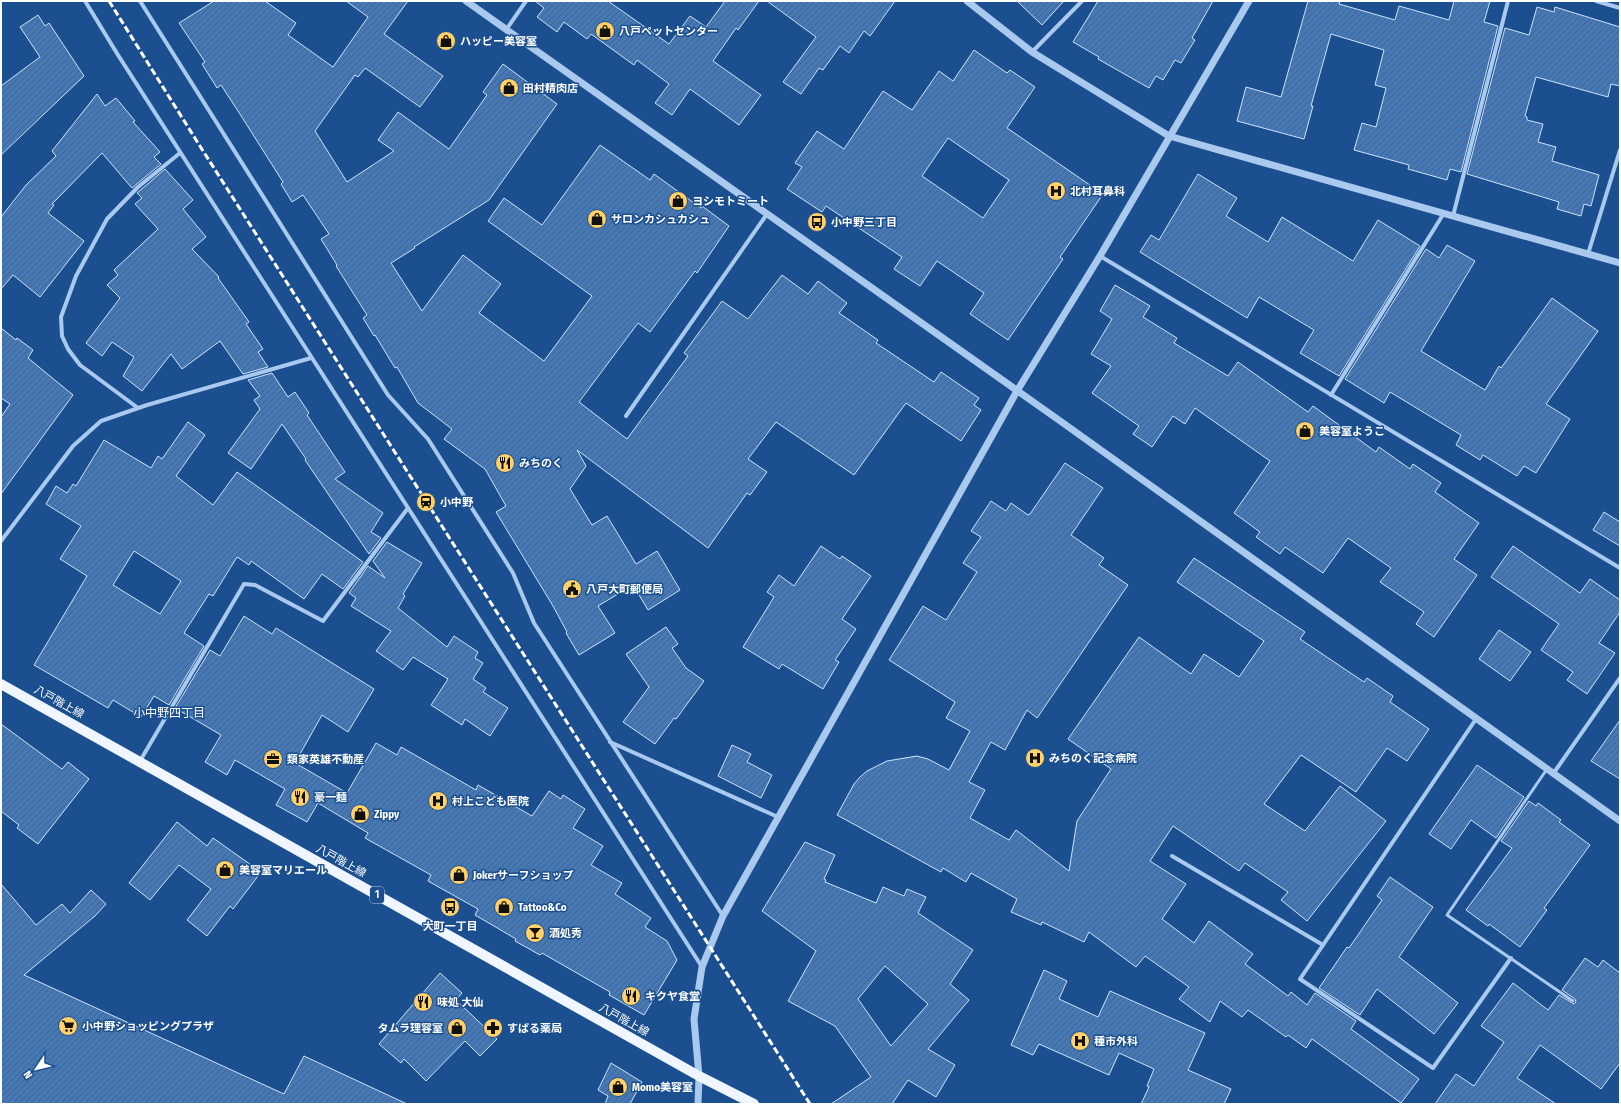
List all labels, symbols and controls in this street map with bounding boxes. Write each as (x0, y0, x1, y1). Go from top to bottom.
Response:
shop icon: 八戸ペットセンター (594, 20, 616, 42)
place label: 八戸ペットセンター (619, 25, 718, 38)
shop icon: ハッピー美容室 (435, 30, 457, 52)
place label: ハッピー美容室 (460, 35, 537, 48)
shop icon: 田村精肉店 (498, 77, 520, 99)
place label: 田村精肉店 (523, 82, 578, 95)
hospital icon: 北村耳鼻科 (1045, 180, 1067, 202)
place label: 北村耳鼻科 (1070, 185, 1125, 198)
shop icon: ヨシモトミート (667, 190, 689, 212)
place label: ヨシモトミート (692, 195, 769, 208)
shop icon: サロンカシュカシュ (586, 208, 608, 230)
bus stop icon: 小中野三丁目 (806, 211, 828, 233)
place label: サロンカシュカシュ (611, 213, 710, 226)
place label: 小中野三丁目 (831, 216, 897, 229)
shop icon: 美容室ようこ (1294, 420, 1316, 442)
place label: 美容室ようこ (1319, 425, 1385, 438)
restaurant icon: みちのく (494, 452, 516, 474)
place label: みちのく (519, 457, 563, 470)
station icon: 小中野 (415, 491, 437, 513)
place label: 小中野 (440, 496, 474, 509)
public building icon: 八戸大町郵便局 (561, 578, 583, 600)
place label: 八戸大町郵便局 (586, 583, 663, 596)
street label: 八戸階上線 (32, 683, 86, 721)
district label: 小中野四丁目 (133, 706, 205, 720)
hospital icon: みちのく記念病院 (1024, 747, 1046, 769)
office icon: 類家英雄不動産 (262, 748, 284, 770)
place label: みちのく記念病院 (1049, 752, 1137, 765)
place label: 類家英雄不動産 (287, 753, 364, 766)
restaurant icon: 豪一麺 (289, 786, 311, 808)
hospital icon: 村上こども医院 (427, 790, 449, 812)
place label: 豪一麺 (314, 791, 347, 804)
place label: 村上こども医院 (452, 795, 529, 808)
shop icon: Zippy (349, 803, 371, 825)
place label: Zippy (374, 808, 400, 821)
street label: 八戸階上線 (314, 842, 368, 880)
shop icon: 美容室マリエール (214, 859, 236, 881)
place label: 美容室マリエール (239, 864, 327, 877)
shop icon: Jokerサーフショップ (448, 864, 470, 886)
place label: Jokerサーフショップ (472, 869, 573, 882)
road number: 1 (370, 887, 384, 903)
bus stop icon: 大町一丁目 (439, 896, 461, 918)
shop icon: Tattoo&Co (493, 896, 515, 918)
place label: Tattoo&Co (518, 901, 567, 914)
place label: 大町一丁目 (423, 920, 478, 933)
bar icon: 酒処秀 (524, 922, 546, 944)
place label: 酒処秀 (549, 927, 582, 940)
restaurant icon: キクヤ食堂 (620, 985, 642, 1007)
place label: キクヤ食堂 (645, 990, 700, 1003)
restaurant icon: 味処 大仙 (412, 991, 434, 1013)
place label: 味処 大仙 (437, 996, 483, 1009)
street label: 八戸階上線 (597, 1001, 651, 1039)
supermarket icon: 小中野ショッピングプラザ (57, 1015, 79, 1037)
shop icon: タムラ理容室 (446, 1017, 468, 1039)
pharmacy icon: すばる薬局 (482, 1017, 504, 1039)
place label: 小中野ショッピングプラザ (82, 1020, 214, 1033)
place label: タムラ理容室 (378, 1022, 443, 1035)
place label: すばる薬局 (507, 1022, 562, 1035)
hospital icon: 種市外科 (1069, 1030, 1091, 1052)
place label: 種市外科 (1094, 1035, 1138, 1048)
north arrow (16, 1049, 56, 1089)
text: N (21, 1068, 35, 1081)
shop icon: Momo美容室 (607, 1076, 629, 1098)
place label: Momo美容室 (632, 1081, 693, 1094)

